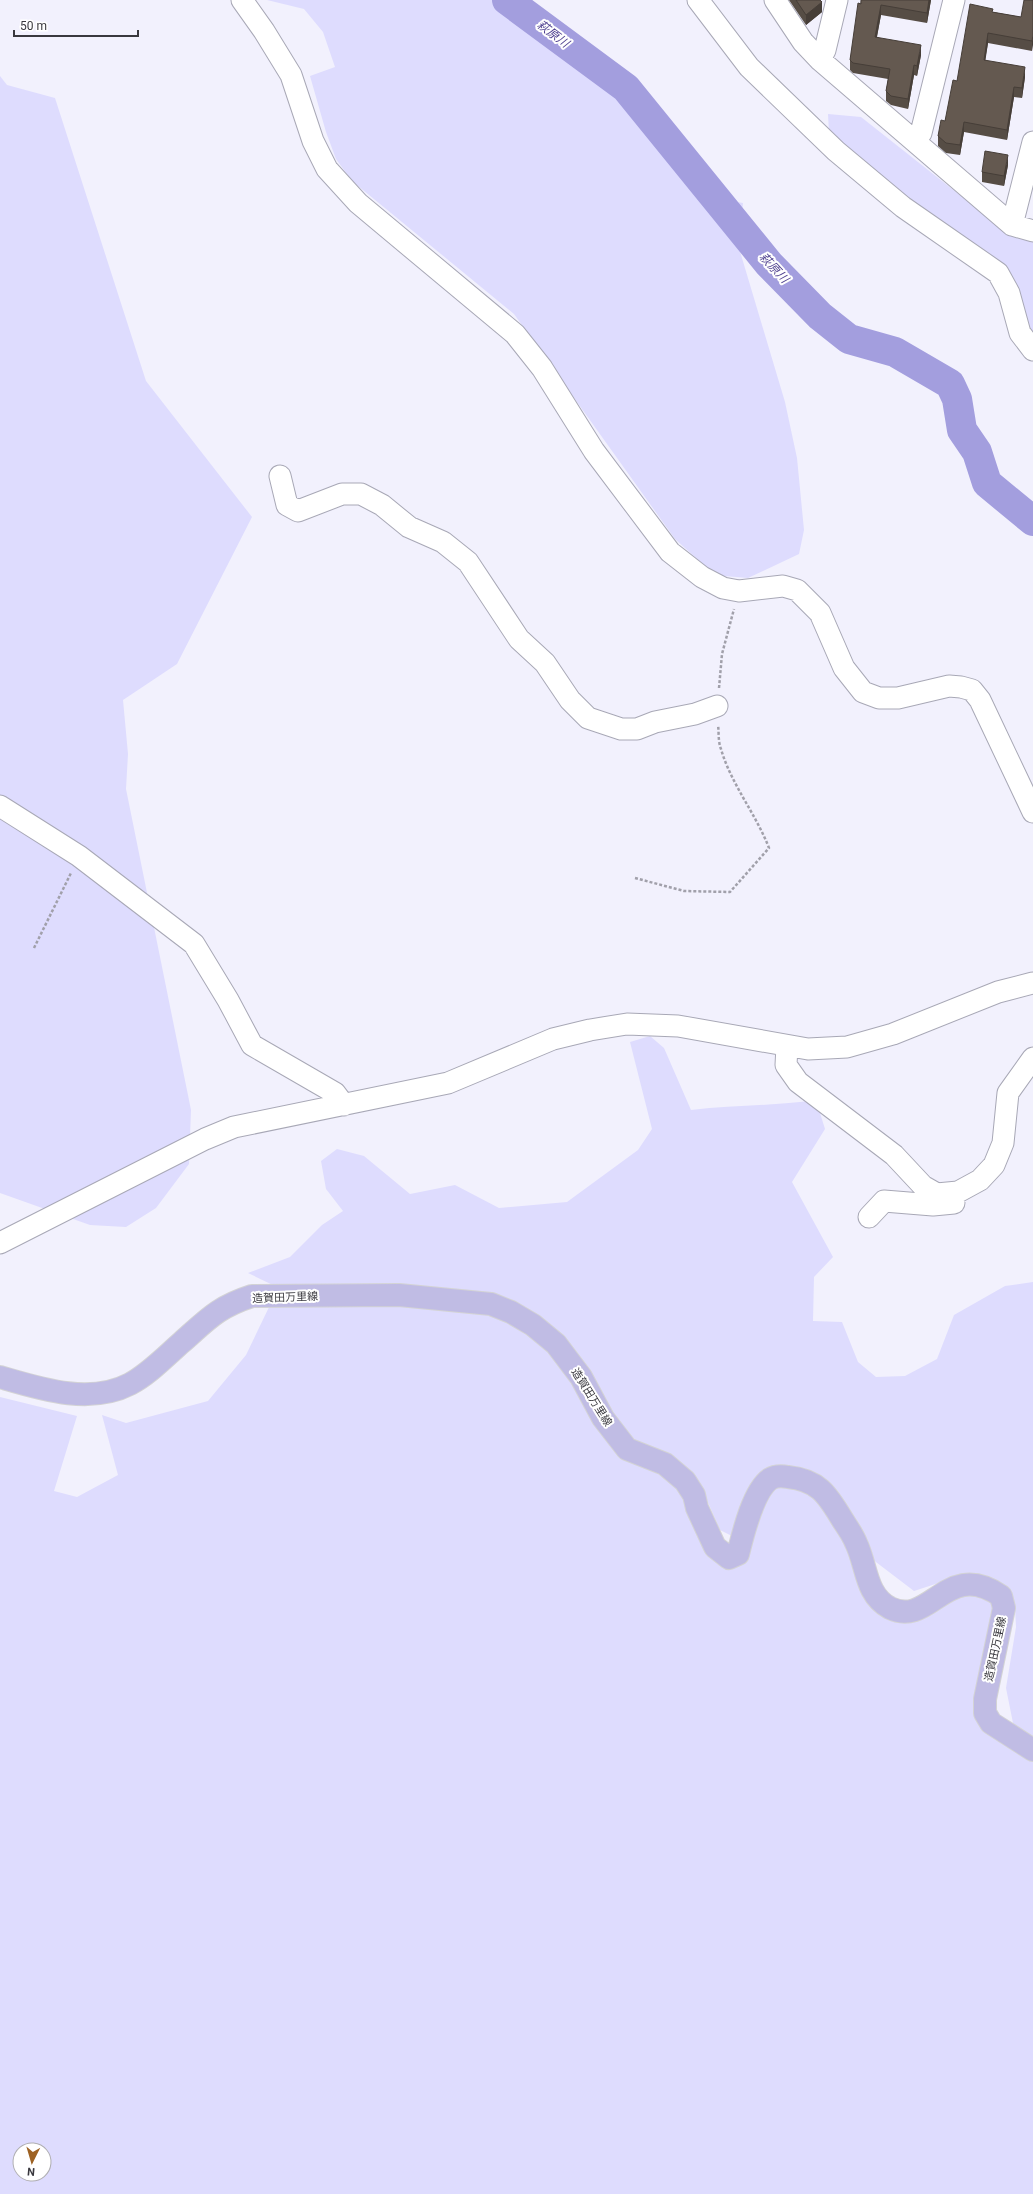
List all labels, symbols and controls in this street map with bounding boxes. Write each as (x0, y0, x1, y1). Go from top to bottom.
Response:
scale bar (14, 12, 138, 38)
water label: 萩原川 (534, 18, 573, 52)
text: 50 m (20, 19, 47, 33)
water label: 萩原川 (757, 250, 793, 287)
street label: 造賀田万里線 (252, 1290, 318, 1305)
street label: 造賀田万里線 (569, 1366, 615, 1429)
street label: 造賀田万里線 (982, 1615, 1009, 1683)
north arrow (12, 2142, 52, 2182)
text: N (27, 2165, 36, 2178)

